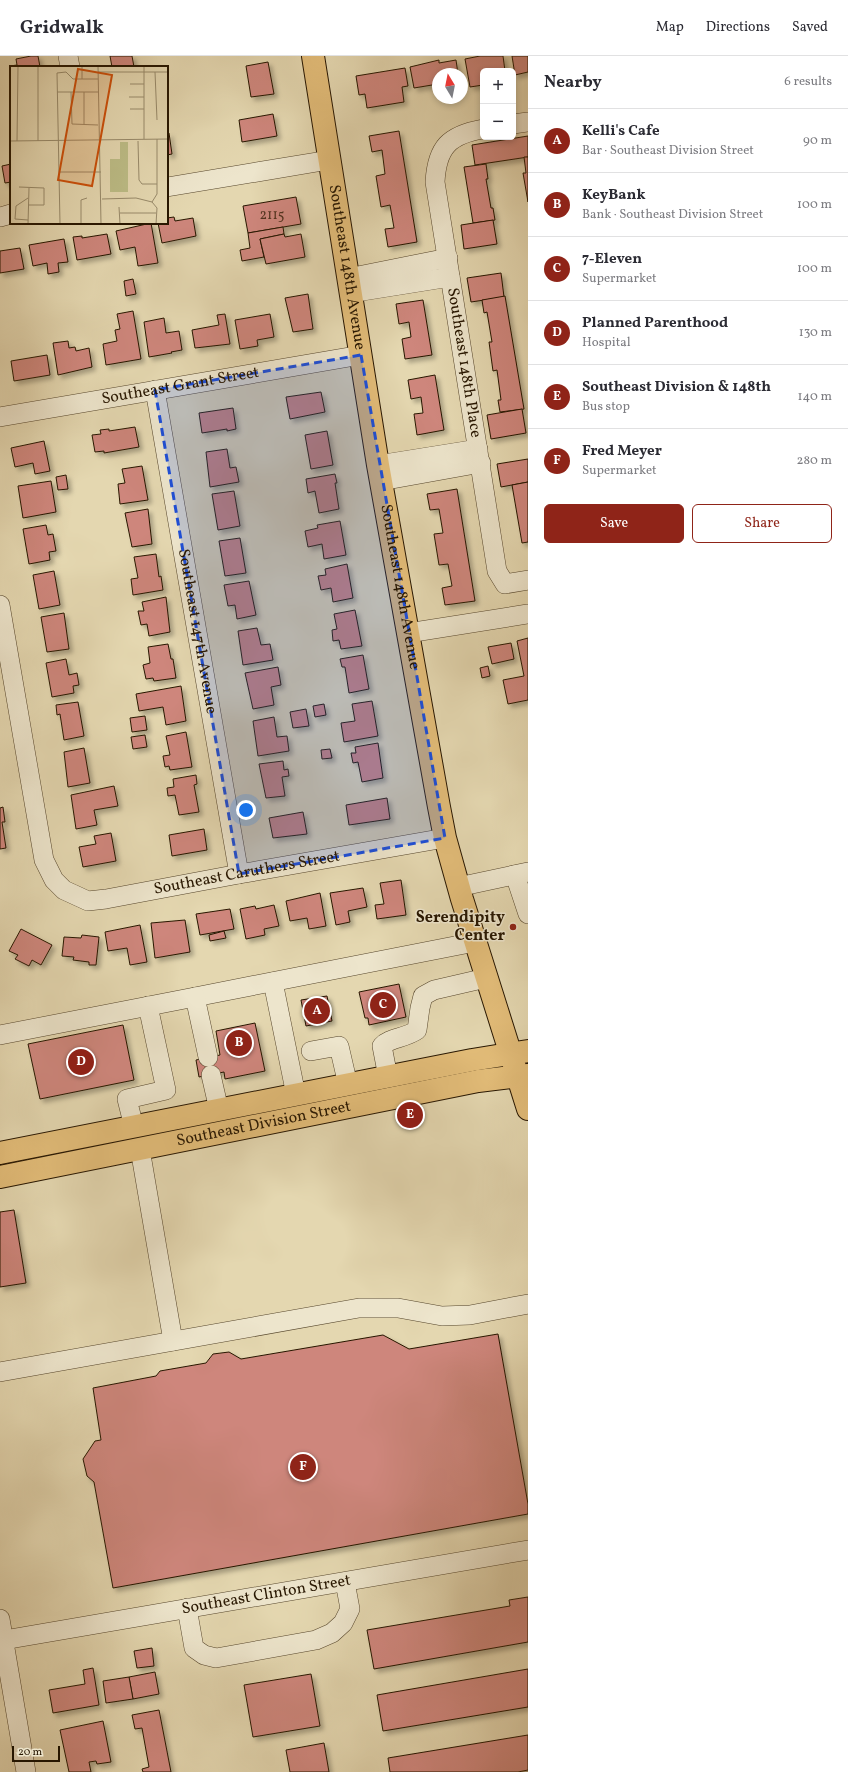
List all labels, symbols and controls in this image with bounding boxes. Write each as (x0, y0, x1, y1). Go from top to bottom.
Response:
text: Gridwalk (20, 15, 104, 41)
text: Map (656, 18, 684, 37)
text: Directions (706, 18, 770, 37)
text: Saved (792, 18, 828, 37)
inset map (10, 66, 168, 224)
north arrow (432, 68, 468, 104)
map controls (480, 68, 516, 140)
button: + (480, 68, 516, 104)
text: Nearby (544, 71, 602, 94)
text: 6 results (784, 73, 832, 91)
button: − (480, 104, 516, 140)
text: Kelli's Cafe (582, 121, 660, 142)
text: A (552, 132, 562, 150)
text: 90 m (803, 132, 832, 150)
text: Bar · Southeast Division Street (582, 142, 754, 160)
street label: Southeast 148th Avenue (323, 183, 371, 352)
text: KeyBank (582, 185, 645, 206)
text: B (553, 196, 561, 214)
text: 100 m (797, 196, 832, 214)
house number: 2115 (259, 206, 285, 225)
text: Bank · Southeast Division Street (582, 206, 763, 224)
text: 7-Eleven (582, 249, 642, 270)
text: C (553, 260, 561, 278)
text: 100 m (797, 260, 832, 278)
text: Supermarket (582, 270, 657, 288)
street label: Southeast 148th Place (441, 286, 487, 439)
text: Planned Parenthood (582, 313, 728, 334)
text: D (552, 324, 562, 342)
text: 130 m (799, 324, 832, 342)
text: Hospital (582, 334, 631, 352)
street label: Southeast Grant Street (100, 362, 261, 410)
text: Southeast Division & 148th (582, 377, 771, 398)
text: E (553, 388, 561, 406)
text: 140 m (798, 388, 832, 406)
text: Bus stop (582, 398, 630, 416)
text: Fred Meyer (582, 441, 662, 462)
text: F (553, 452, 561, 470)
text: 280 m (796, 452, 832, 470)
text: Supermarket (582, 462, 657, 480)
street label: Southeast 148th Avenue (374, 503, 425, 671)
button: Save (544, 504, 684, 543)
button: Share (692, 504, 832, 543)
street label: Southeast 147th Avenue (172, 547, 222, 716)
your location (236, 800, 256, 820)
street label: Southeast Caruthers Street (152, 846, 342, 901)
place label: Serendipity Center (416, 907, 505, 947)
marker: Serendipity Center (508, 922, 518, 932)
pin: C (370, 990, 396, 1020)
pin: A (304, 996, 330, 1026)
pin: B (226, 1028, 252, 1058)
pin: D (68, 1047, 94, 1077)
street label: Southeast Division Street (175, 1096, 353, 1152)
pin: E (397, 1100, 423, 1130)
pin: F (290, 1452, 316, 1482)
street label: Southeast Clinton Street (180, 1570, 353, 1620)
scale bar (12, 1744, 60, 1763)
text: 20 m (18, 1745, 42, 1760)

